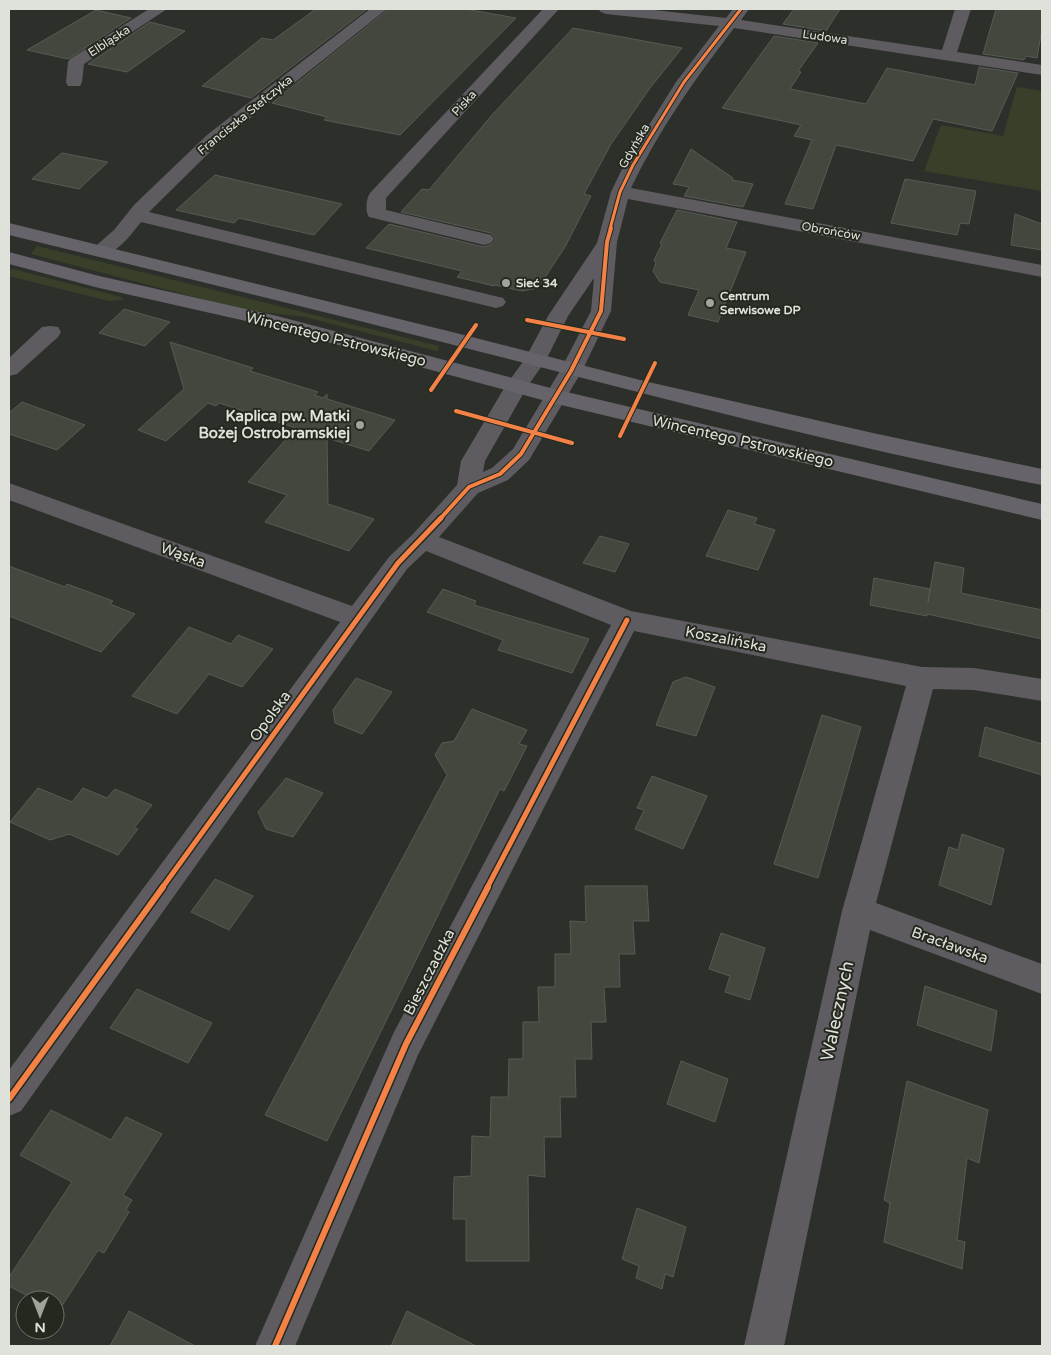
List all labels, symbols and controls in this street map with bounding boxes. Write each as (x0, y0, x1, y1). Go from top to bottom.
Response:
street label: Elbląska (86, 22, 132, 60)
street label: Ludowa (802, 27, 848, 47)
street label: Franciszka Stefczyka (195, 73, 295, 157)
street label: Piska (449, 87, 479, 119)
street label: Gdyńska (616, 121, 652, 171)
street label: Obrońców (801, 219, 862, 243)
place label: Sieć 34 (516, 276, 558, 290)
marker: Sieć 34 (500, 277, 512, 289)
place label: Centrum Serwisowe DP (720, 289, 801, 317)
marker: Centrum Serwisowe DP (704, 297, 716, 309)
street label: Wincentego Pstrowskiego (244, 308, 428, 370)
place label: Kaplica pw. Matki Bożej Ostrobramskiej (198, 407, 350, 443)
street label: Wincentego Pstrowskiego (651, 411, 835, 471)
marker: Kaplica pw. Matki Bożej Ostrobramskiej (354, 419, 366, 431)
street label: Wąska (158, 539, 208, 571)
street label: Koszalińska (684, 622, 768, 656)
street label: Opolska (246, 687, 294, 745)
street label: Bracławska (909, 923, 991, 967)
street label: Bieszczadzka (400, 926, 458, 1018)
street label: Walecznych (816, 959, 858, 1063)
north arrow (15, 1290, 65, 1340)
text: N (34, 1319, 46, 1336)

